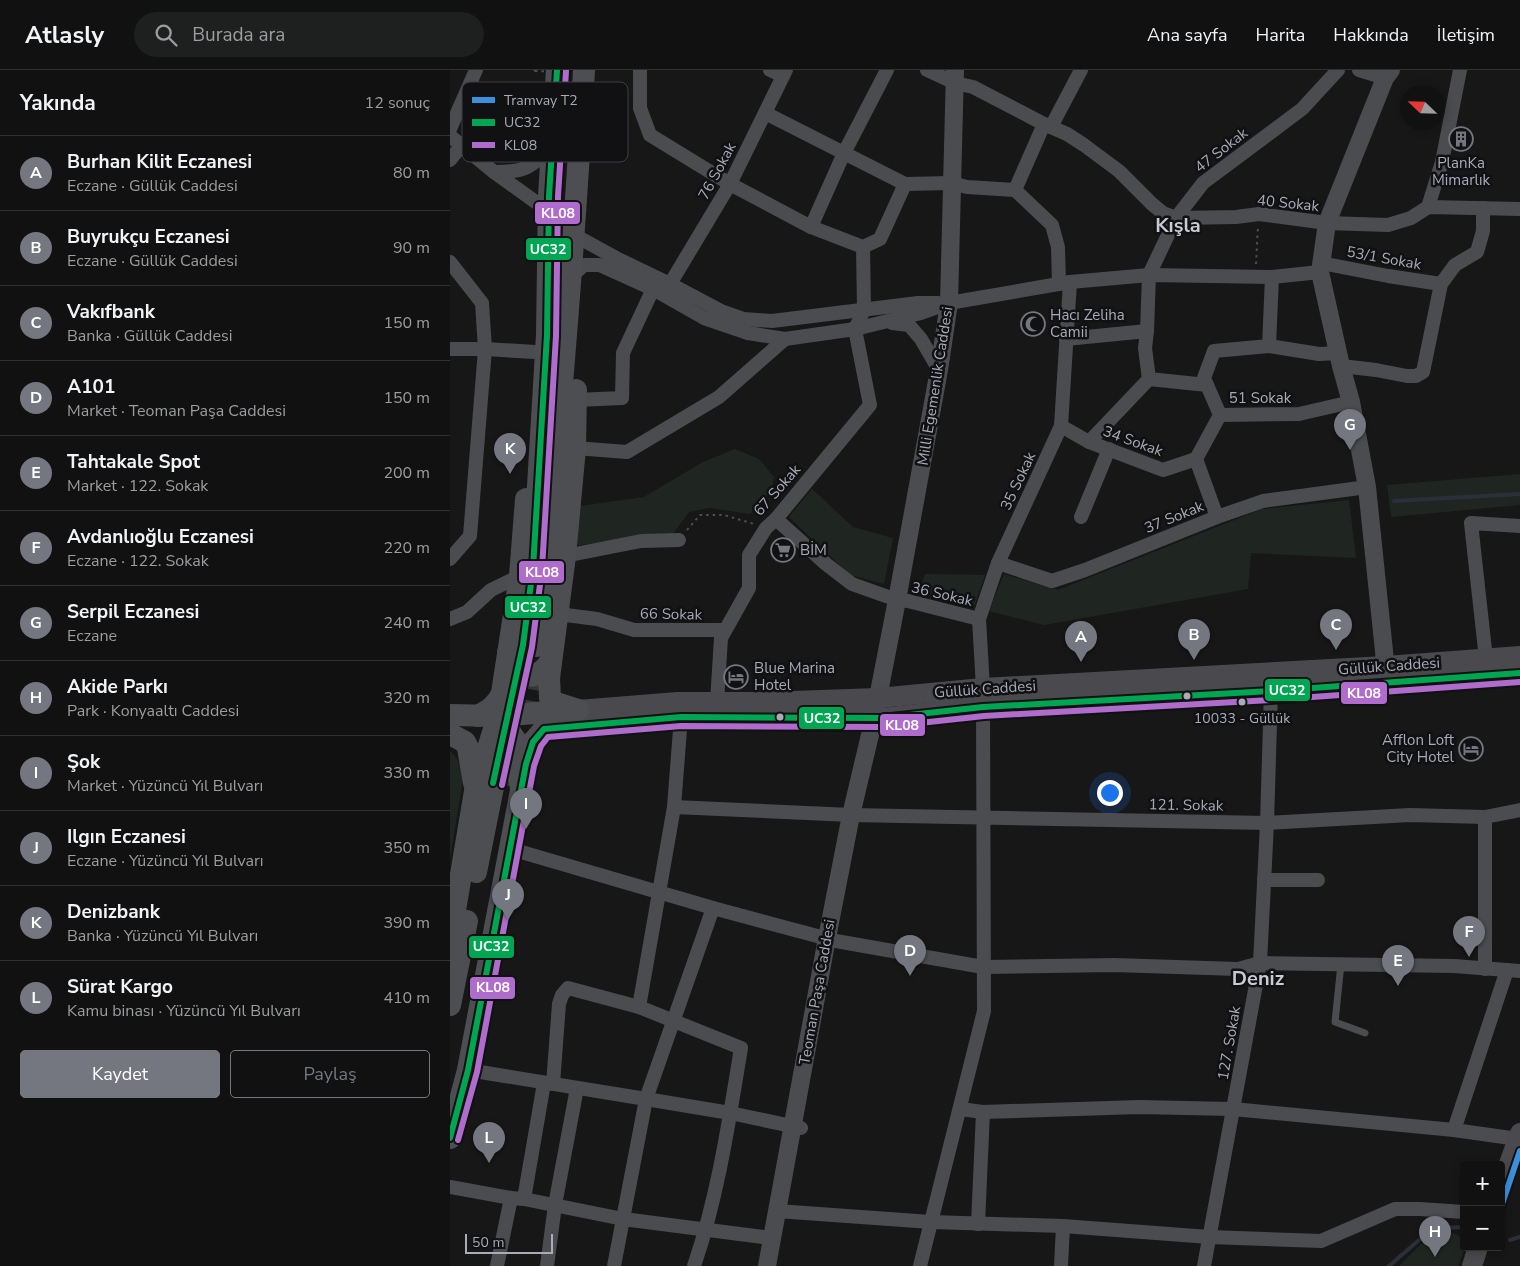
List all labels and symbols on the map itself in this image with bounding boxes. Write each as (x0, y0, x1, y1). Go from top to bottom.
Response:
legend (462, 82, 628, 162)
north arrow (1400, 85, 1445, 130)
text: Tramvay T2 (504, 91, 578, 110)
text: UC32 (504, 113, 540, 132)
street label: 47 Sokak (1190, 123, 1252, 177)
building icon: PlanKa Mimarlık (1448, 126, 1474, 152)
text: KL08 (504, 136, 537, 155)
street label: 76 Sokak (694, 138, 741, 203)
place label: PlanKa Mimarlık (1432, 153, 1490, 190)
street label: 40 Sokak (1256, 190, 1321, 216)
line badge: KL08 (534, 201, 581, 225)
text: KL08 (541, 204, 575, 223)
district label: Kışla (1155, 212, 1201, 239)
line badge: UC32 (525, 237, 572, 261)
text: UC32 (530, 240, 566, 259)
street label: 53/1 Sokak (1345, 242, 1423, 274)
street label: Milli Egemenlik Caddesi (913, 305, 957, 467)
place label: Hacı Zeliha Camii (1050, 305, 1125, 342)
mosque icon: Hacı Zeliha Camii (1020, 311, 1046, 337)
street label: 51 Sokak (1229, 388, 1292, 408)
pin: G (1334, 409, 1366, 450)
street label: 34 Sokak (1100, 421, 1166, 461)
pin: K (494, 433, 526, 474)
street label: 35 Sokak (996, 448, 1040, 513)
street label: 67 Sokak (749, 460, 805, 520)
street label: 37 Sokak (1141, 496, 1207, 538)
supermarket icon: BİM (770, 537, 796, 563)
place label: BİM (800, 540, 827, 560)
line badge: KL08 (518, 560, 565, 584)
text: KL08 (525, 563, 559, 582)
street label: 36 Sokak (909, 577, 975, 611)
line badge: UC32 (504, 595, 552, 619)
text: UC32 (510, 598, 546, 617)
street label: 66 Sokak (640, 603, 703, 625)
pin: C (1320, 609, 1352, 650)
pin: B (1178, 619, 1210, 660)
pin: A (1065, 621, 1097, 662)
street label: Güllük Caddesi (1337, 652, 1441, 680)
place label: Blue Marina Hotel (754, 658, 835, 695)
hotel icon: Blue Marina Hotel (723, 664, 749, 690)
street label: Güllük Caddesi (933, 675, 1037, 703)
line badge: UC32 (1264, 678, 1311, 702)
text: UC32 (1269, 681, 1305, 700)
line badge: KL08 (1340, 681, 1388, 705)
text: KL08 (1347, 684, 1381, 703)
unlabelled marker (1182, 691, 1192, 701)
marker: 10033 - Güllük (1237, 697, 1247, 707)
line badge: UC32 (798, 706, 845, 730)
text: UC32 (804, 709, 840, 728)
place label: 10033 - Güllük (1194, 709, 1291, 728)
unlabelled marker (775, 712, 785, 722)
line badge: KL08 (879, 713, 926, 737)
text: KL08 (885, 716, 919, 735)
place label: Afflon Loft City Hotel (1382, 730, 1455, 767)
hotel icon: Afflon Loft City Hotel (1458, 736, 1484, 762)
your location (1097, 780, 1123, 806)
pin: I (510, 788, 542, 829)
street label: 121. Sokak (1148, 794, 1224, 816)
pin: J (492, 879, 524, 920)
pin: F (1453, 916, 1485, 957)
street label: Teoman Paşa Caddesi (794, 918, 840, 1066)
line badge: UC32 (468, 935, 515, 959)
pin: D (894, 935, 926, 976)
text: UC32 (473, 937, 509, 956)
pin: E (1382, 945, 1414, 986)
district label: Deniz (1232, 965, 1284, 992)
line badge: KL08 (469, 976, 516, 1000)
text: KL08 (476, 978, 510, 997)
street label: 127. Sokak (1213, 1004, 1245, 1082)
pin: L (473, 1122, 505, 1163)
pin: H (1419, 1216, 1451, 1257)
scale bar (465, 1231, 552, 1254)

